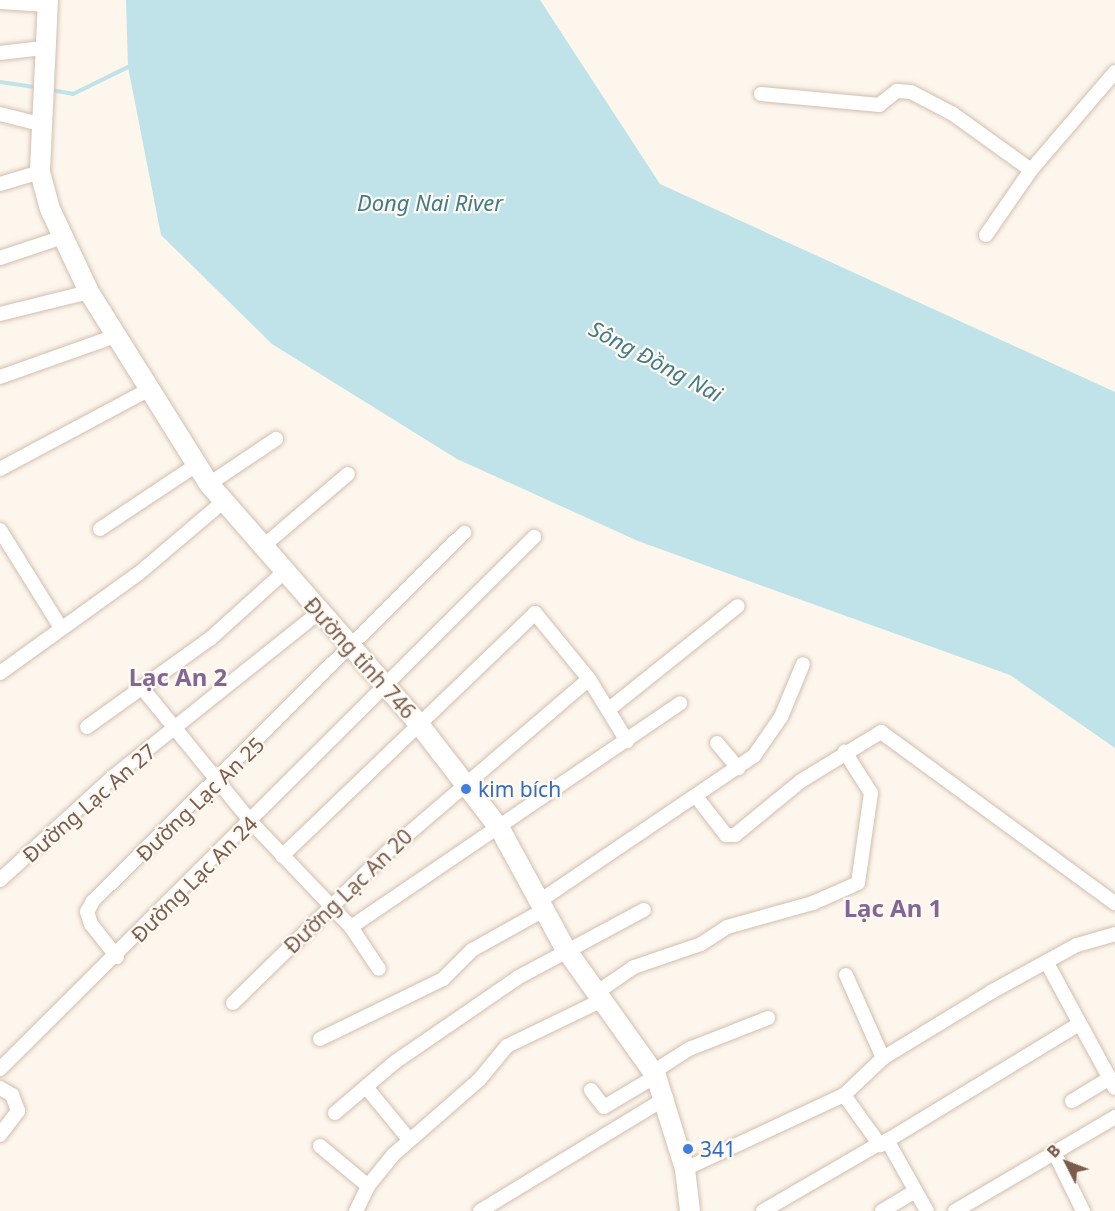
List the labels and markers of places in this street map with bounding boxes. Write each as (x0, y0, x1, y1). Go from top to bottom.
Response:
place label: kim bích (478, 776, 561, 802)
marker: kim bích (459, 782, 473, 796)
place label: 341 (700, 1136, 736, 1162)
marker: 341 (681, 1142, 695, 1156)

